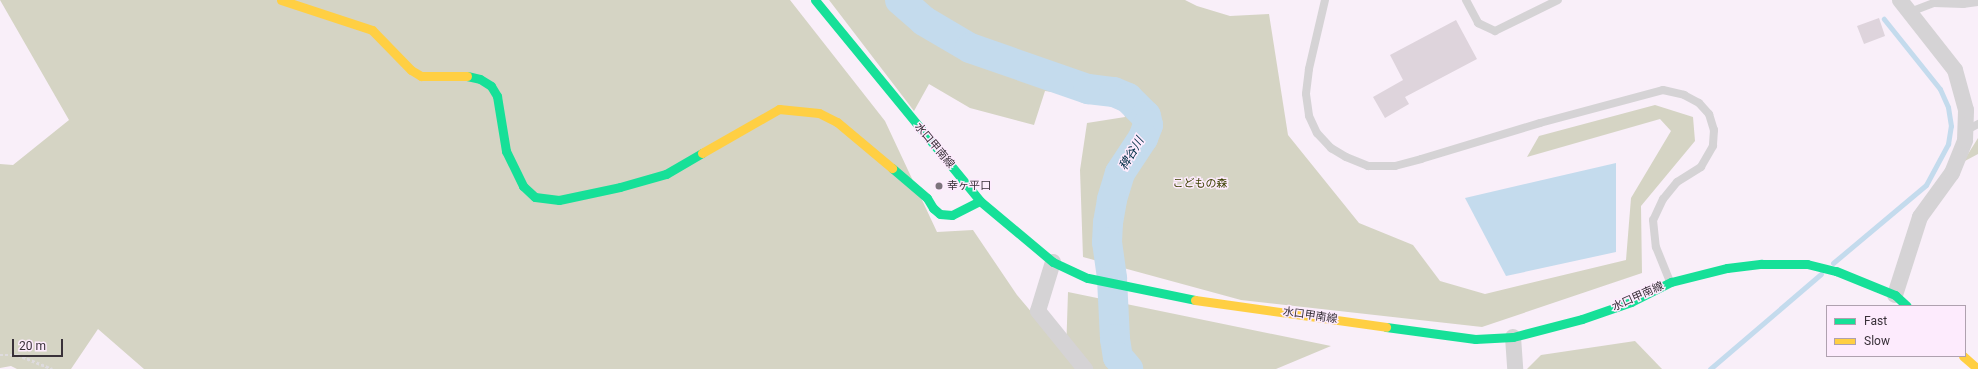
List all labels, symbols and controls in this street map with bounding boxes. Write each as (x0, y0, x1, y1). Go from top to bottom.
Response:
street label: 水口甲南線 (911, 121, 957, 171)
water label: 稗谷川 (1117, 135, 1147, 173)
park label: こどもの森 (1173, 177, 1227, 191)
place label: 幸ヶ平口 (947, 179, 991, 193)
marker: 幸ヶ平口 (934, 181, 944, 191)
street label: 水口甲南線 (1610, 280, 1666, 314)
legend (1826, 305, 1966, 357)
street label: 水口甲南線 (1282, 306, 1338, 326)
text: Fast (1864, 314, 1887, 328)
scale bar (14, 331, 65, 357)
text: Slow (1864, 334, 1890, 348)
text: 20 m (19, 339, 46, 353)

